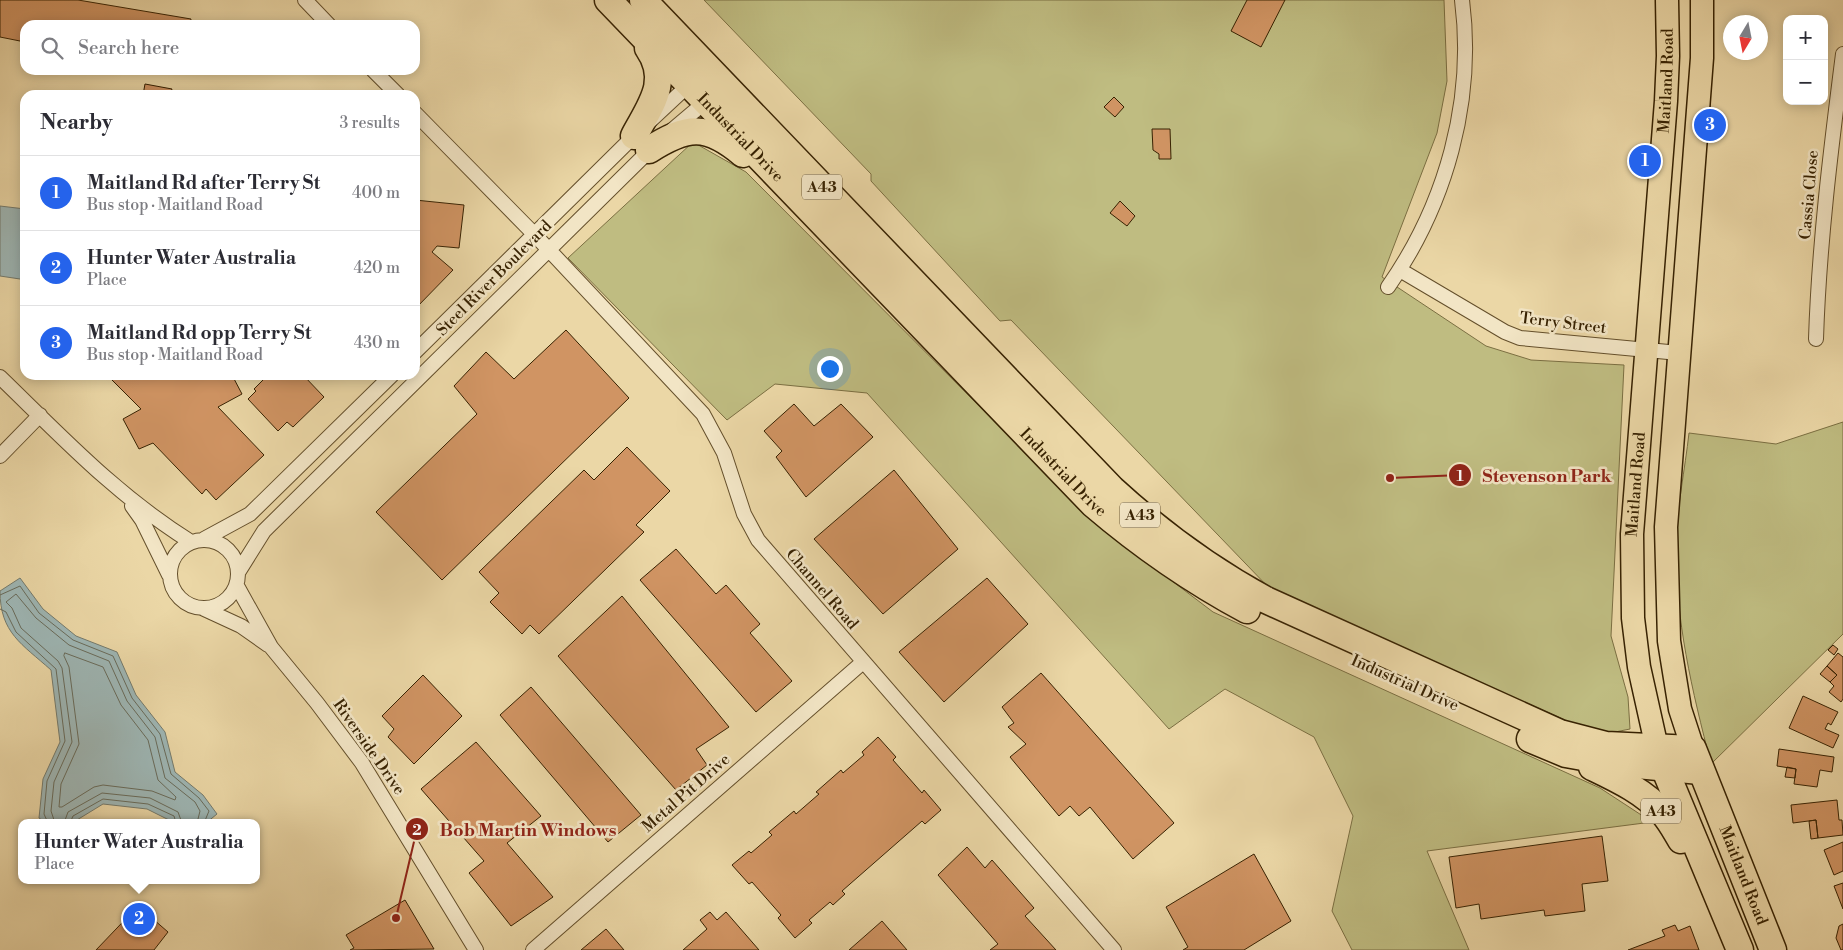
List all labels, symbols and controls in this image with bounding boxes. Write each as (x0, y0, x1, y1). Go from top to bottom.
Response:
north arrow (1723, 15, 1768, 60)
map controls (1783, 15, 1828, 105)
button: + (1783, 15, 1828, 60)
search box (20, 20, 420, 75)
street label: Maitland Road (1654, 28, 1678, 134)
icon: search (38, 34, 66, 62)
text: Search here (78, 36, 179, 60)
button: − (1783, 60, 1828, 105)
street label: Industrial Drive (693, 89, 788, 186)
pin: 3 (1694, 106, 1726, 144)
text: Nearby (40, 110, 113, 136)
text: 3 results (339, 113, 400, 133)
pin: 1 (1629, 142, 1661, 180)
street label: Cassia Close (1795, 150, 1823, 240)
text: Maitland Rd after Terry St (87, 171, 320, 195)
road number: A43 (802, 174, 842, 200)
text: 1 (52, 183, 60, 203)
text: 400 m (352, 183, 400, 203)
text: Bus stop · Maitland Road (87, 195, 263, 215)
street label: Steel River Boulevard (432, 216, 556, 340)
text: Hunter Water Australia (87, 246, 296, 270)
text: 2 (51, 258, 61, 278)
text: 420 m (353, 258, 400, 278)
text: Place (87, 270, 127, 290)
street label: Terry Street (1519, 308, 1608, 338)
text: Maitland Rd opp Terry St (87, 321, 311, 345)
text: 3 (51, 333, 61, 353)
text: 430 m (354, 333, 400, 353)
text: Bus stop · Maitland Road (87, 345, 263, 365)
your location (817, 356, 843, 382)
street label: Industrial Drive (1015, 424, 1111, 521)
street label: Maitland Road (1622, 431, 1650, 538)
callout: Stevenson Park (1448, 459, 1622, 492)
text: Stevenson Park (1482, 465, 1613, 488)
text: 1 (1456, 467, 1464, 486)
road number: A43 (1120, 502, 1160, 528)
street label: Channel Road (781, 544, 863, 634)
street label: Industrial Drive (1348, 650, 1462, 716)
street label: Riverside Drive (329, 695, 409, 799)
street label: Metal Pit Drive (638, 749, 734, 837)
road number: A43 (1641, 798, 1681, 824)
callout: Bob Martin Windows (405, 813, 627, 846)
popup (18, 819, 260, 884)
text: Bob Martin Windows (440, 819, 617, 842)
text: 2 (412, 821, 422, 840)
street label: Maitland Road (1714, 823, 1772, 928)
text: Hunter Water Australia (35, 830, 243, 854)
text: Place (35, 854, 74, 874)
pin: 2 (123, 900, 155, 938)

